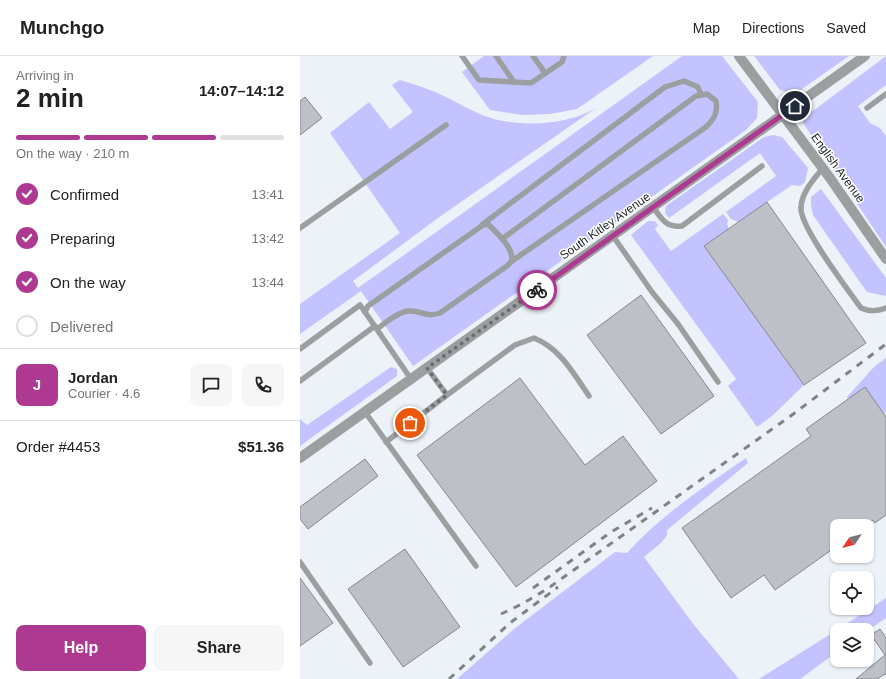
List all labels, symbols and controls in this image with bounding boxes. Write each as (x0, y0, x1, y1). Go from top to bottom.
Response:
text: Munchgo (20, 17, 104, 38)
text: Map (693, 20, 720, 36)
text: Directions (742, 20, 804, 36)
text: Saved (826, 20, 866, 36)
text: Arriving in (16, 68, 74, 83)
text: 14:07–14:12 (199, 82, 284, 99)
text: 2 min (16, 83, 84, 113)
pin (778, 89, 812, 123)
icon: home (784, 95, 806, 117)
street label: English Avenue (808, 131, 868, 206)
text: On the way · 210 m (16, 146, 129, 161)
icon: check (16, 183, 38, 205)
text: Confirmed (50, 186, 119, 203)
text: 13:41 (251, 187, 284, 202)
street label: South Kitley Avenue (557, 189, 653, 262)
icon: check (16, 227, 38, 249)
text: Preparing (50, 230, 115, 247)
text: 13:42 (251, 231, 284, 246)
courier (517, 270, 557, 310)
icon: check (16, 271, 38, 293)
text: On the way (50, 274, 126, 291)
text: 13:44 (251, 275, 284, 290)
icon: bike (526, 279, 548, 301)
text: Delivered (50, 318, 113, 335)
button: chat (190, 364, 232, 406)
button: phone (242, 364, 284, 406)
text: Jordan (68, 369, 118, 386)
text: J (33, 376, 41, 393)
text: Courier · 4.6 (68, 386, 140, 401)
pin (393, 406, 427, 440)
icon: bag (399, 412, 421, 434)
text: Order #4453 (16, 438, 100, 455)
text: $51.36 (238, 438, 284, 455)
north arrow (830, 519, 874, 563)
map controls (830, 519, 874, 667)
button: locate (830, 571, 874, 615)
button: layers (830, 623, 874, 667)
button: Help (16, 625, 146, 671)
button: Share (154, 625, 284, 671)

